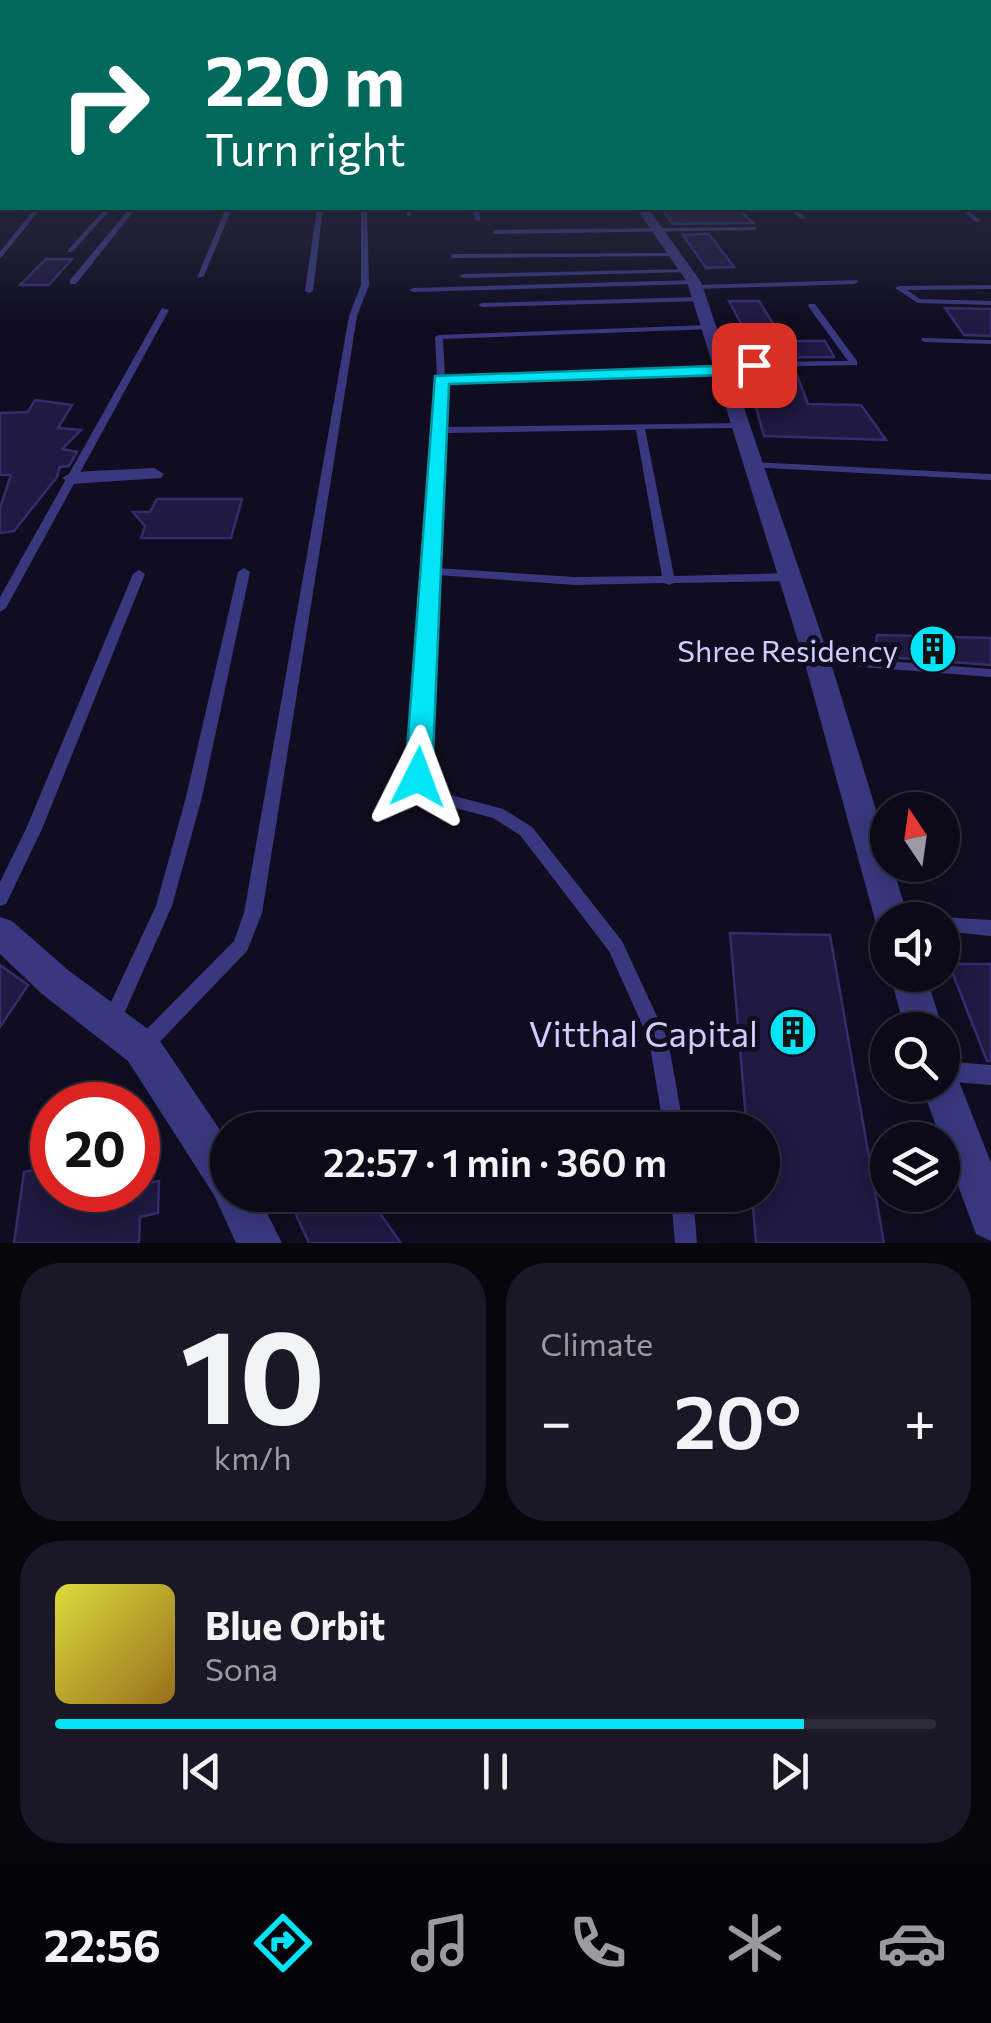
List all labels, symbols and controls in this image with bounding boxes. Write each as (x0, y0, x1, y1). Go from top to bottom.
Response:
text: 220 m (205, 35, 405, 120)
icon: right (40, 40, 170, 170)
text: Turn right (205, 120, 406, 175)
pin (712, 323, 797, 408)
icon: arrive (727, 338, 782, 393)
building icon: Shree Residency (907, 623, 959, 675)
place label: Shree Residency (677, 631, 898, 668)
position arrow (366, 725, 470, 829)
north arrow (870, 792, 960, 882)
map controls (870, 792, 960, 1212)
button: sound (870, 902, 960, 992)
building icon: Vitthal Capital (767, 1006, 819, 1058)
place label: Vitthal Capital (529, 1011, 758, 1054)
button: search (870, 1012, 960, 1102)
speed limit sign: 20 (30, 1082, 160, 1212)
button: layers (870, 1122, 960, 1212)
text: 22:57 · 1 min · 360 m (323, 1138, 667, 1185)
text: 10 (180, 1292, 325, 1451)
text: Climate (541, 1323, 653, 1363)
text: 20° (674, 1373, 802, 1464)
text: − (541, 1386, 572, 1453)
text: + (904, 1386, 936, 1453)
text: km/h (214, 1437, 292, 1477)
text: Blue Orbit (205, 1601, 385, 1648)
text: Sona (205, 1648, 278, 1688)
icon: previous (174, 1744, 229, 1799)
icon: pause (468, 1744, 523, 1799)
icon: next (762, 1744, 817, 1799)
icon: directions (248, 1908, 318, 1978)
icon: music (405, 1908, 475, 1978)
icon: phone (563, 1908, 633, 1978)
icon: climate (720, 1908, 790, 1978)
icon: car (877, 1908, 947, 1978)
text: 22:56 (44, 1916, 161, 1971)

